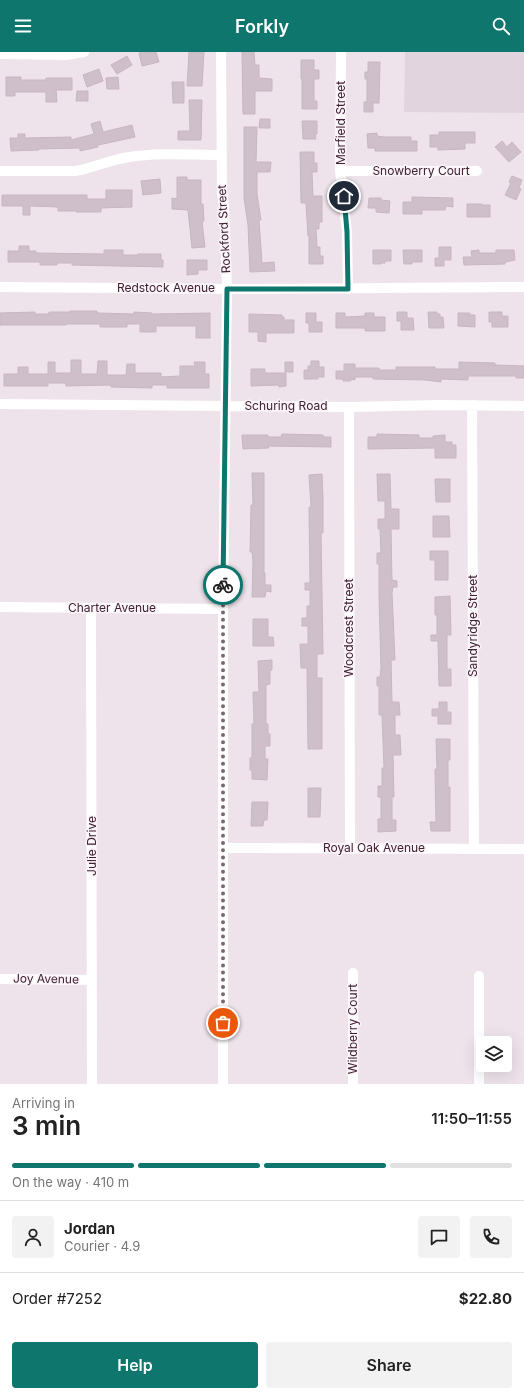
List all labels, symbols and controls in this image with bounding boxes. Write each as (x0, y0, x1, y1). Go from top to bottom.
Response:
icon: menu (12, 15, 34, 37)
icon: search (490, 15, 512, 37)
text: Forkly (235, 16, 289, 37)
street label: Marfield Street (333, 81, 348, 165)
street label: Snowberry Court (372, 163, 470, 178)
pin (327, 179, 361, 213)
street label: Rockford Street (214, 184, 233, 274)
icon: home (333, 185, 355, 207)
street label: Redstock Avenue (117, 280, 215, 295)
street label: Schuring Road (244, 398, 328, 413)
courier (203, 565, 243, 605)
icon: bike (212, 574, 234, 596)
street label: Sandyridge Street (465, 575, 480, 677)
street label: Woodcrest Street (341, 579, 356, 677)
street label: Charter Avenue (68, 600, 156, 615)
street label: Julie Drive (84, 816, 99, 876)
street label: Royal Oak Avenue (323, 840, 425, 855)
street label: Joy Avenue (13, 970, 79, 987)
street label: Wildberry Court (345, 984, 360, 1074)
pin (206, 1006, 240, 1040)
icon: bag (212, 1012, 234, 1034)
map controls (476, 1036, 512, 1072)
button: layers (476, 1036, 512, 1072)
text: Arriving in (12, 1095, 75, 1111)
text: 11:50–11:55 (431, 1109, 512, 1128)
text: 3 min (12, 1110, 81, 1141)
text: On the way · 410 m (12, 1174, 129, 1190)
button: person (12, 1216, 54, 1258)
button: chat (418, 1216, 460, 1258)
button: phone (470, 1216, 512, 1258)
text: Jordan (64, 1219, 115, 1238)
text: Courier · 4.9 (64, 1238, 140, 1254)
text: Order #7252 (12, 1289, 102, 1308)
text: $22.80 (459, 1289, 512, 1308)
button: Help (12, 1342, 258, 1388)
button: Share (266, 1342, 512, 1388)

